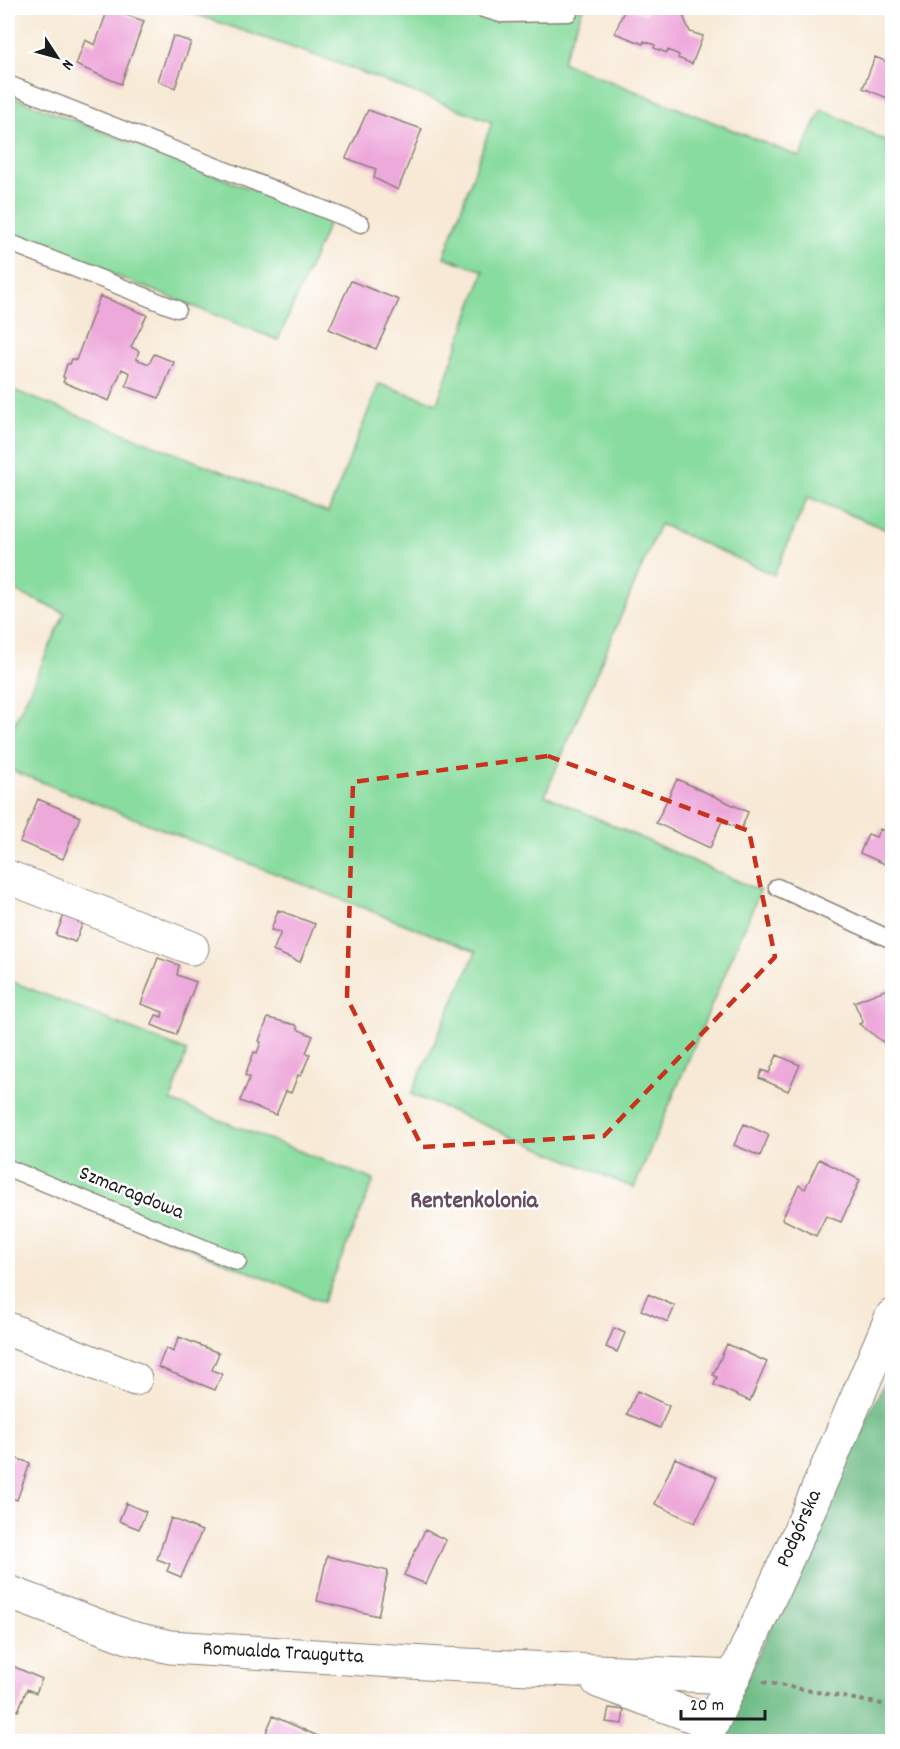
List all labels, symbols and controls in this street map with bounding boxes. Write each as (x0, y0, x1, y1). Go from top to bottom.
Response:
north arrow (27, 27, 87, 87)
text: N (55, 54, 79, 74)
street label: Szmaragdowa (74, 1159, 189, 1229)
district label: Rentenkolonia (410, 1185, 538, 1219)
street label: Podgórska (770, 1484, 831, 1573)
street label: Romualda Traugutta (202, 1635, 365, 1673)
scale bar (681, 1683, 765, 1721)
text: 20 m (690, 1694, 724, 1719)

